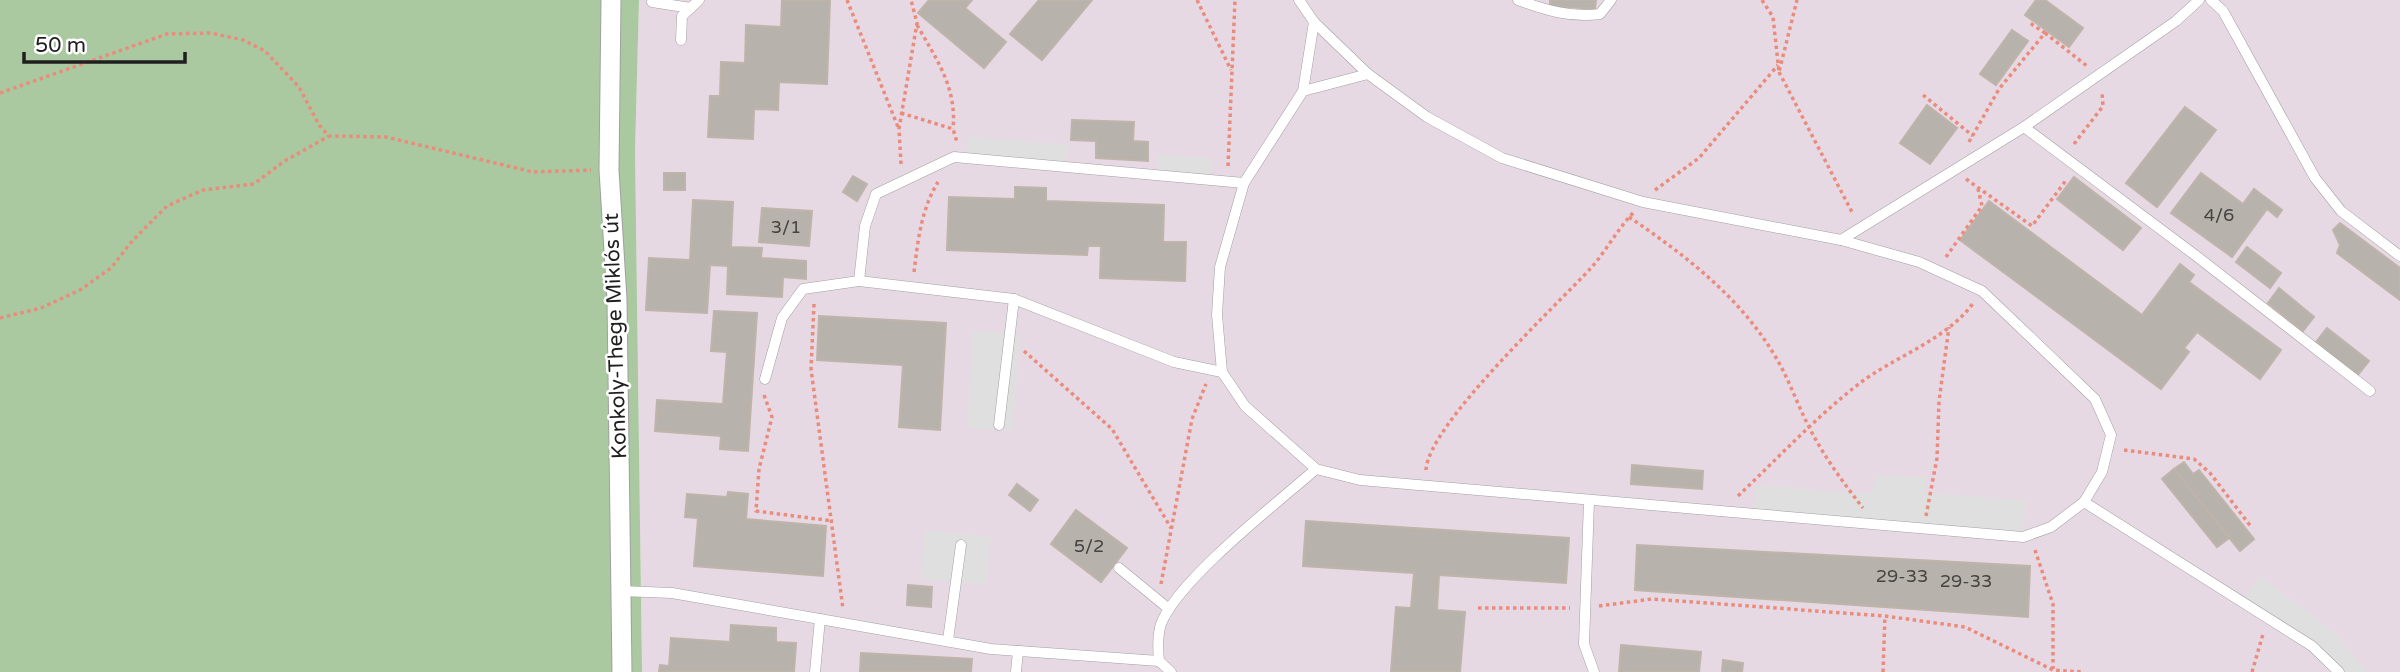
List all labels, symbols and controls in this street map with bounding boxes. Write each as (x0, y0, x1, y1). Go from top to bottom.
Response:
scale bar (24, 21, 186, 65)
text: 50 m (35, 33, 86, 58)
house number: 4/6 (2204, 204, 2234, 226)
street label: Konkoly-Thege Miklós út (599, 212, 632, 459)
house number: 3/1 (771, 216, 801, 238)
house number: 5/2 (1074, 535, 1104, 557)
house number: 29-33 (1876, 565, 1928, 587)
house number: 29-33 (1940, 570, 1992, 592)

